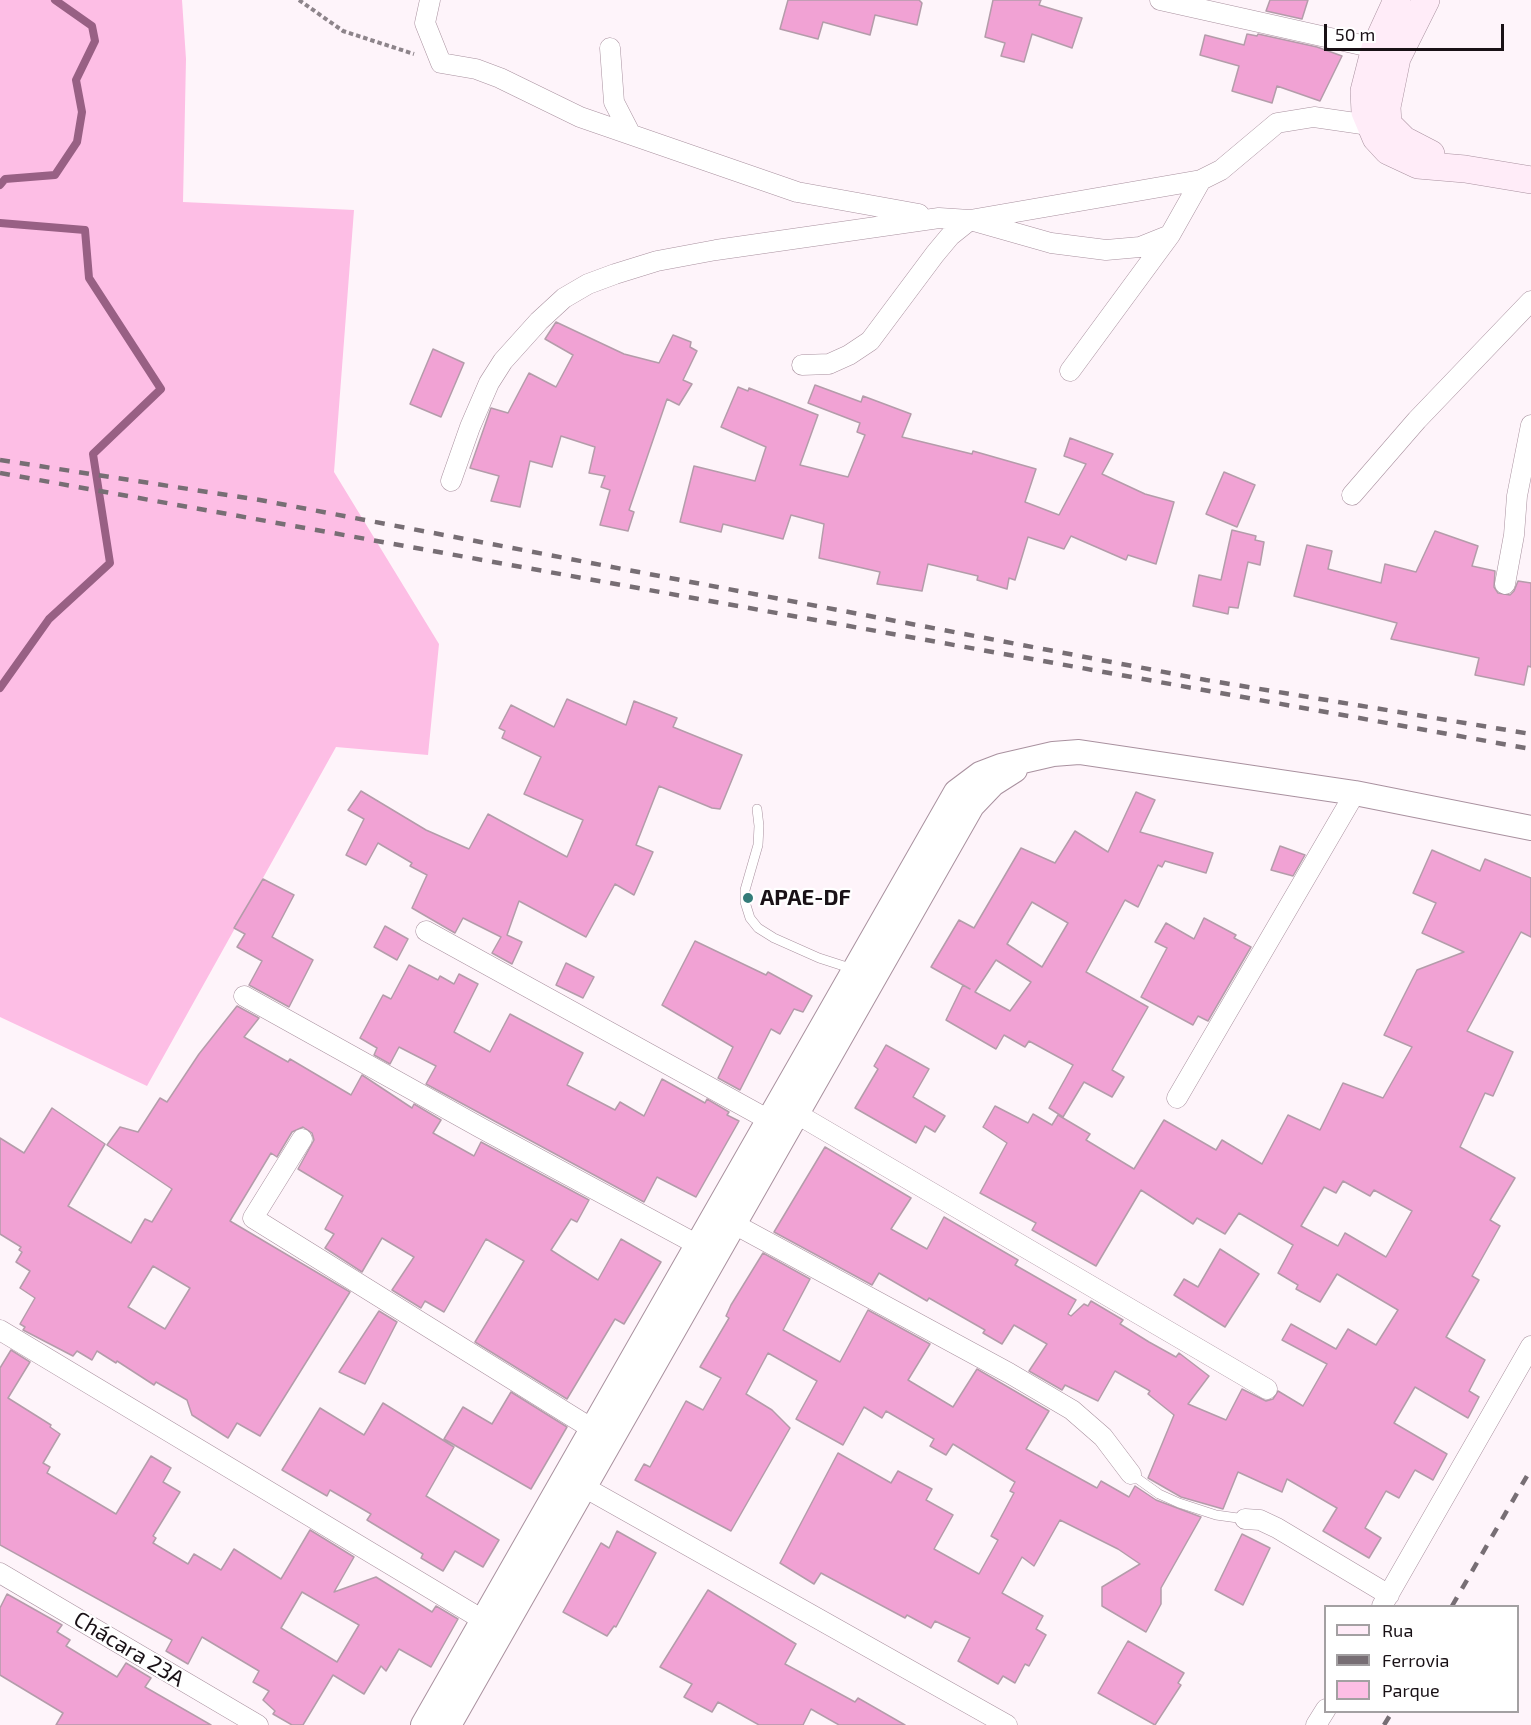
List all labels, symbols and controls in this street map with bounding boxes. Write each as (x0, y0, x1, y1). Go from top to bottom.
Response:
scale bar (1327, 12, 1507, 50)
text: 50 m (1335, 23, 1375, 45)
place label: APAE-DF (760, 885, 851, 911)
marker: APAE-DF (741, 891, 755, 905)
legend (1324, 1605, 1519, 1713)
street label: Chácara 23A (69, 1606, 189, 1692)
text: Rua (1382, 1619, 1413, 1641)
text: Ferrovia (1382, 1649, 1449, 1671)
text: Parque (1382, 1679, 1440, 1701)

